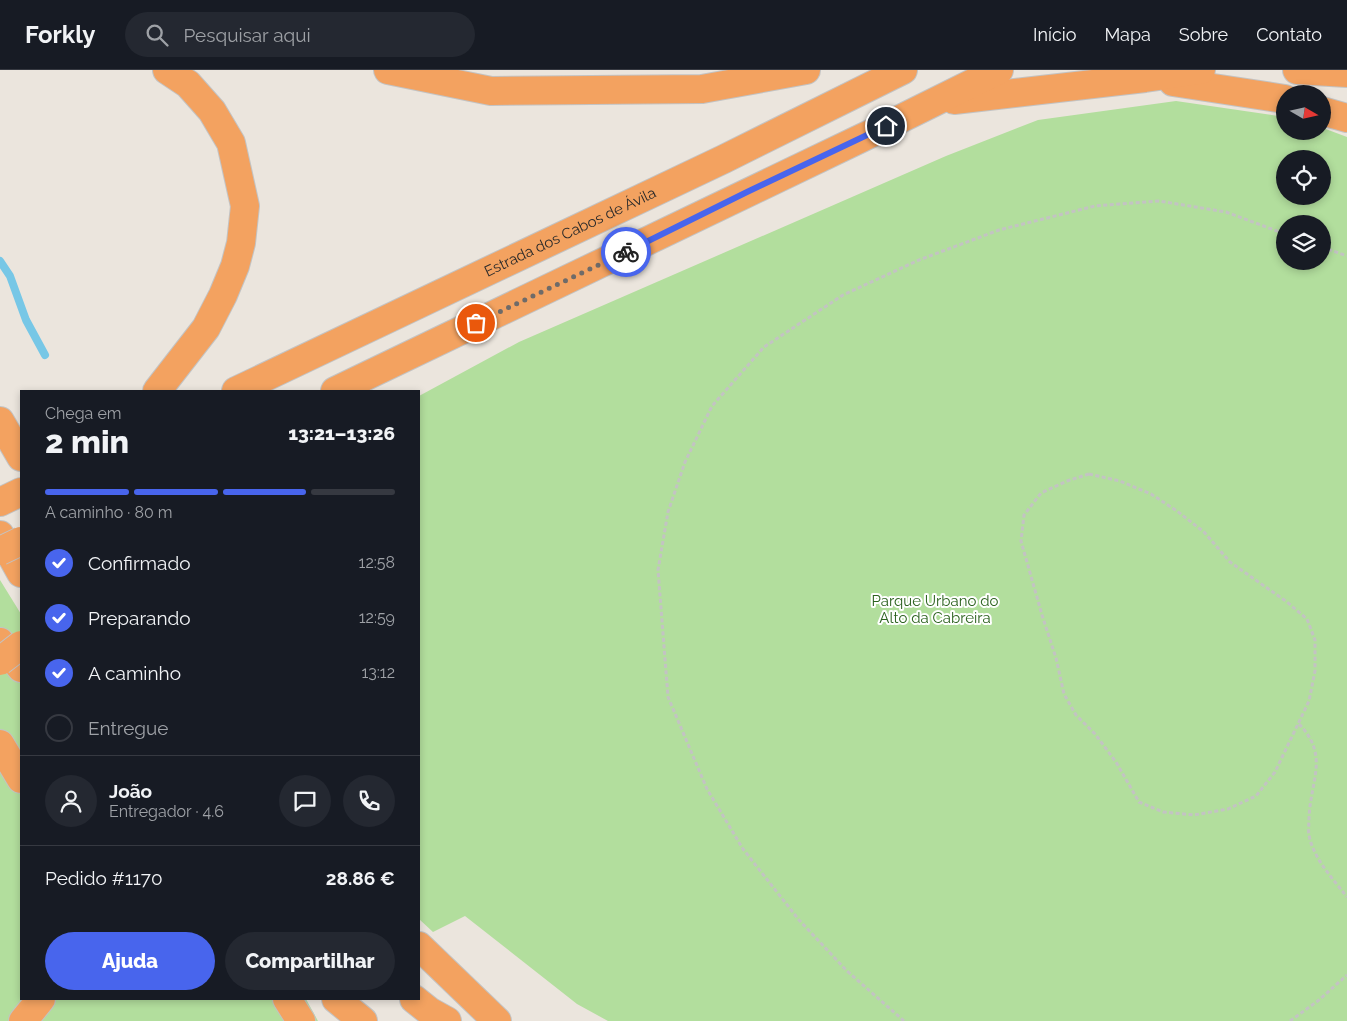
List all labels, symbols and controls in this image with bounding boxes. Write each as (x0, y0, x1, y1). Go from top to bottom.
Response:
search box (125, 12, 475, 57)
text: Forkly (25, 20, 95, 49)
icon: search (143, 21, 171, 49)
text: Pesquisar aqui (183, 24, 311, 46)
text: Início (1033, 24, 1076, 45)
text: Mapa (1104, 24, 1151, 45)
text: Sobre (1179, 24, 1228, 45)
text: Contato (1256, 24, 1322, 45)
north arrow (1276, 85, 1331, 140)
map controls (1276, 85, 1331, 270)
pin (865, 105, 907, 147)
icon: home (872, 112, 900, 140)
button: locate (1276, 150, 1331, 205)
street label: Estrada dos Cabos de Ávila (481, 184, 659, 281)
button: layers (1276, 215, 1331, 270)
courier (601, 227, 651, 277)
icon: bike (612, 238, 640, 266)
pin (455, 302, 497, 344)
icon: bag (462, 309, 490, 337)
text: Chega em (45, 404, 121, 423)
text: 13:21–13:26 (288, 422, 395, 444)
text: 2 min (45, 423, 129, 460)
text: A caminho · 80 m (45, 503, 173, 522)
icon: check (45, 549, 73, 577)
text: Confirmado (88, 552, 191, 574)
text: 12:58 (359, 553, 395, 572)
park label: Parque Urbano do Alto da Cabreira (872, 592, 999, 627)
icon: check (45, 604, 73, 632)
text: Preparando (88, 607, 191, 629)
text: 12:59 (359, 608, 395, 627)
icon: check (45, 659, 73, 687)
text: A caminho (88, 662, 181, 684)
text: 13:12 (361, 663, 395, 682)
text: Entregue (88, 717, 169, 739)
button: person (45, 775, 97, 827)
button: chat (279, 775, 331, 827)
button: phone (343, 775, 395, 827)
text: João (109, 780, 152, 802)
text: Entregador · 4.6 (109, 802, 224, 821)
text: Pedido #1170 (45, 867, 163, 889)
text: 28.86 € (326, 867, 395, 889)
button: Ajuda (45, 932, 215, 990)
button: Compartilhar (225, 932, 395, 990)

